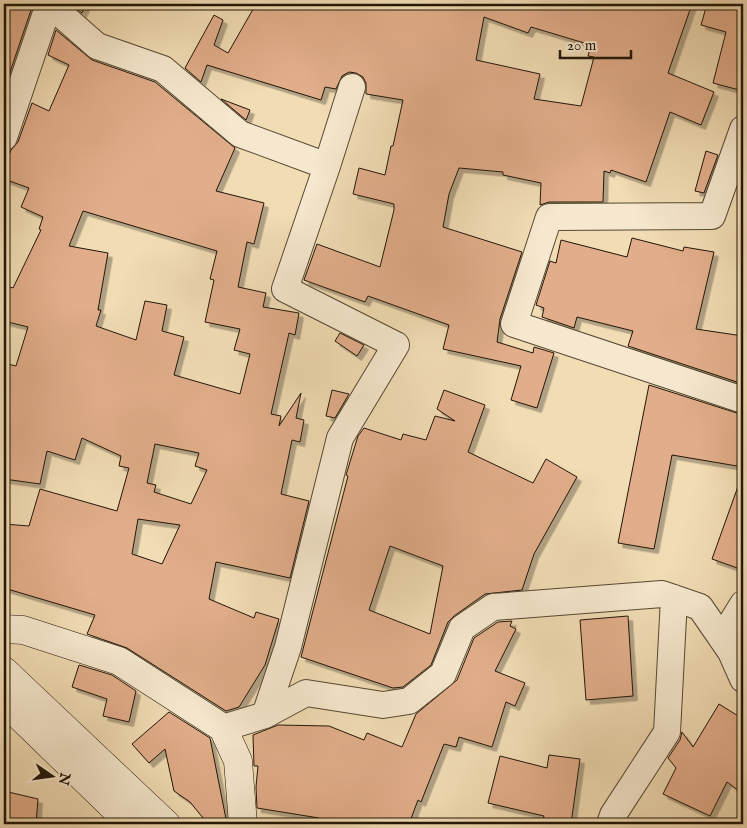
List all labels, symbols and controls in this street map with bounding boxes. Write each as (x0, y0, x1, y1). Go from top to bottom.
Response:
scale bar (560, 28, 631, 60)
text: 20 m (567, 36, 597, 55)
north arrow (28, 750, 78, 800)
text: N (54, 770, 74, 787)

